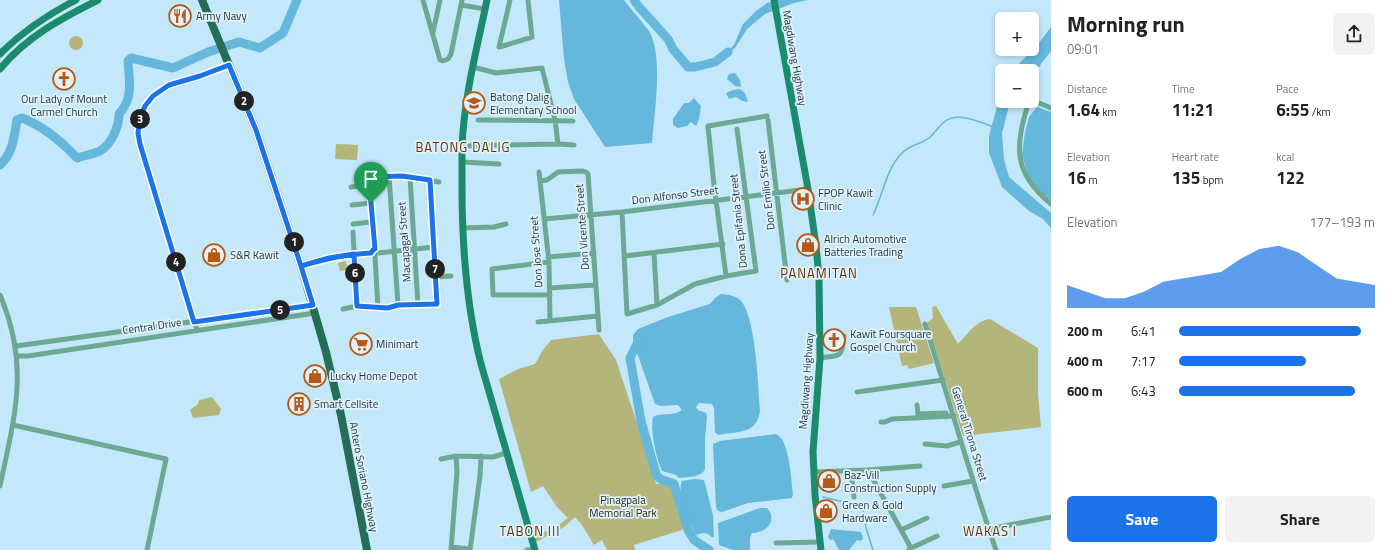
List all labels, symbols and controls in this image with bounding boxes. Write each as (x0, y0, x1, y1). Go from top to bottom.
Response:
restaurant icon: Army Navy (167, 3, 193, 29)
text: Morning run (1067, 7, 1185, 41)
place label: Army Navy (196, 8, 247, 24)
street label: Magdiwang Highway (779, 9, 811, 108)
map controls (995, 12, 1039, 108)
button: + (995, 12, 1039, 56)
button: share (1333, 13, 1375, 55)
text: 09:01 (1067, 39, 1099, 59)
button: − (995, 64, 1039, 108)
church icon: Our Lady of Mount Carmel Church (51, 66, 77, 92)
text: Distance (1067, 81, 1107, 97)
text: Time (1172, 81, 1195, 97)
text: Pace (1276, 81, 1299, 97)
place label: Batong Dalig Elementary School (490, 89, 577, 118)
school or university icon: Batong Dalig Elementary School (461, 90, 487, 116)
place label: Our Lady of Mount Carmel Church (21, 91, 107, 120)
pin: 2 (234, 91, 254, 111)
text: 2 (241, 93, 247, 109)
text: 1.64 (1067, 97, 1100, 123)
text: 11:21 (1172, 97, 1214, 123)
text: 6:55 (1276, 97, 1309, 123)
text: km (1100, 104, 1117, 120)
text: /km (1309, 104, 1331, 120)
pin: 3 (130, 109, 150, 129)
text: 3 (137, 111, 143, 127)
district label: BATONG DALIG (415, 137, 511, 157)
street label: Don Emilio Street (753, 149, 779, 231)
text: Elevation (1067, 149, 1110, 165)
text: Heart rate (1172, 149, 1219, 165)
text: kcal (1276, 149, 1294, 165)
pin (354, 162, 388, 203)
text: 16 (1067, 165, 1086, 191)
text: 135 (1172, 165, 1200, 191)
text: 122 (1276, 165, 1305, 191)
icon: arrive (360, 168, 382, 190)
text: m (1086, 172, 1098, 188)
text: bpm (1200, 172, 1223, 188)
street label: Dona Epifania Street (725, 173, 751, 269)
street label: Don Alfonso Street (631, 182, 719, 208)
street label: Don Vicente Street (571, 183, 593, 271)
place label: FPOP Kawit Clinic (818, 185, 873, 214)
hospital icon: FPOP Kawit Clinic (790, 186, 816, 212)
street label: Macapagal Street (393, 201, 415, 283)
text: Elevation (1067, 212, 1118, 232)
text: 177–193 m (1309, 212, 1375, 232)
street label: Don Jose Street (526, 216, 546, 288)
place label: Alrich Automotive Batteries Trading (824, 231, 907, 260)
pin: 1 (284, 232, 304, 252)
shop icon: Alrich Automotive Batteries Trading (795, 232, 821, 258)
text: 1 (291, 234, 297, 250)
shop icon: S&R Kawit (201, 242, 227, 268)
place label: S&R Kawit (230, 247, 279, 263)
pin: 4 (166, 252, 186, 272)
text: 4 (173, 254, 179, 270)
pin: 7 (425, 259, 445, 279)
text: 7 (432, 261, 438, 277)
pin: 6 (345, 263, 365, 283)
district label: PANAMITAN (780, 263, 858, 283)
text: 6 (352, 265, 358, 281)
pin: 5 (270, 300, 290, 320)
text: 5 (277, 302, 283, 318)
street label: Central Drive (121, 314, 183, 338)
text: 200 m (1067, 321, 1103, 341)
text: 6:41 (1131, 321, 1156, 341)
place label: Kawit Foursquare Gospel Church (850, 326, 932, 355)
church icon: Kawit Foursquare Gospel Church (821, 327, 847, 353)
supermarket icon: Minimart (348, 331, 374, 357)
street label: Magdiwang Highway (795, 331, 817, 430)
place label: Minimart (376, 336, 418, 352)
text: 400 m (1067, 351, 1103, 371)
text: 7:17 (1131, 351, 1156, 371)
shop icon: Lucky Home Depot (302, 363, 328, 389)
place label: Lucky Home Depot (330, 368, 417, 384)
text: 600 m (1067, 381, 1103, 401)
text: 6:43 (1131, 381, 1156, 401)
street label: General Tirona Street (948, 385, 992, 483)
building icon: Smart Cellsite (286, 391, 312, 417)
place label: Smart Cellsite (314, 396, 379, 412)
street label: Antero Soriano Highway (345, 421, 383, 534)
place label: Baz-Vill Construction Supply (844, 467, 937, 496)
shop icon: Baz-Vill Construction Supply (816, 468, 842, 494)
park label: Pinagpala Memorial Park (589, 492, 657, 521)
button: Save (1067, 496, 1217, 542)
button: Share (1225, 496, 1375, 542)
place label: Green & Gold Hardware (842, 497, 903, 526)
shop icon: Green & Gold Hardware (813, 498, 839, 524)
district label: TABON III (500, 521, 560, 541)
district label: WAKAS I (963, 521, 1017, 541)

